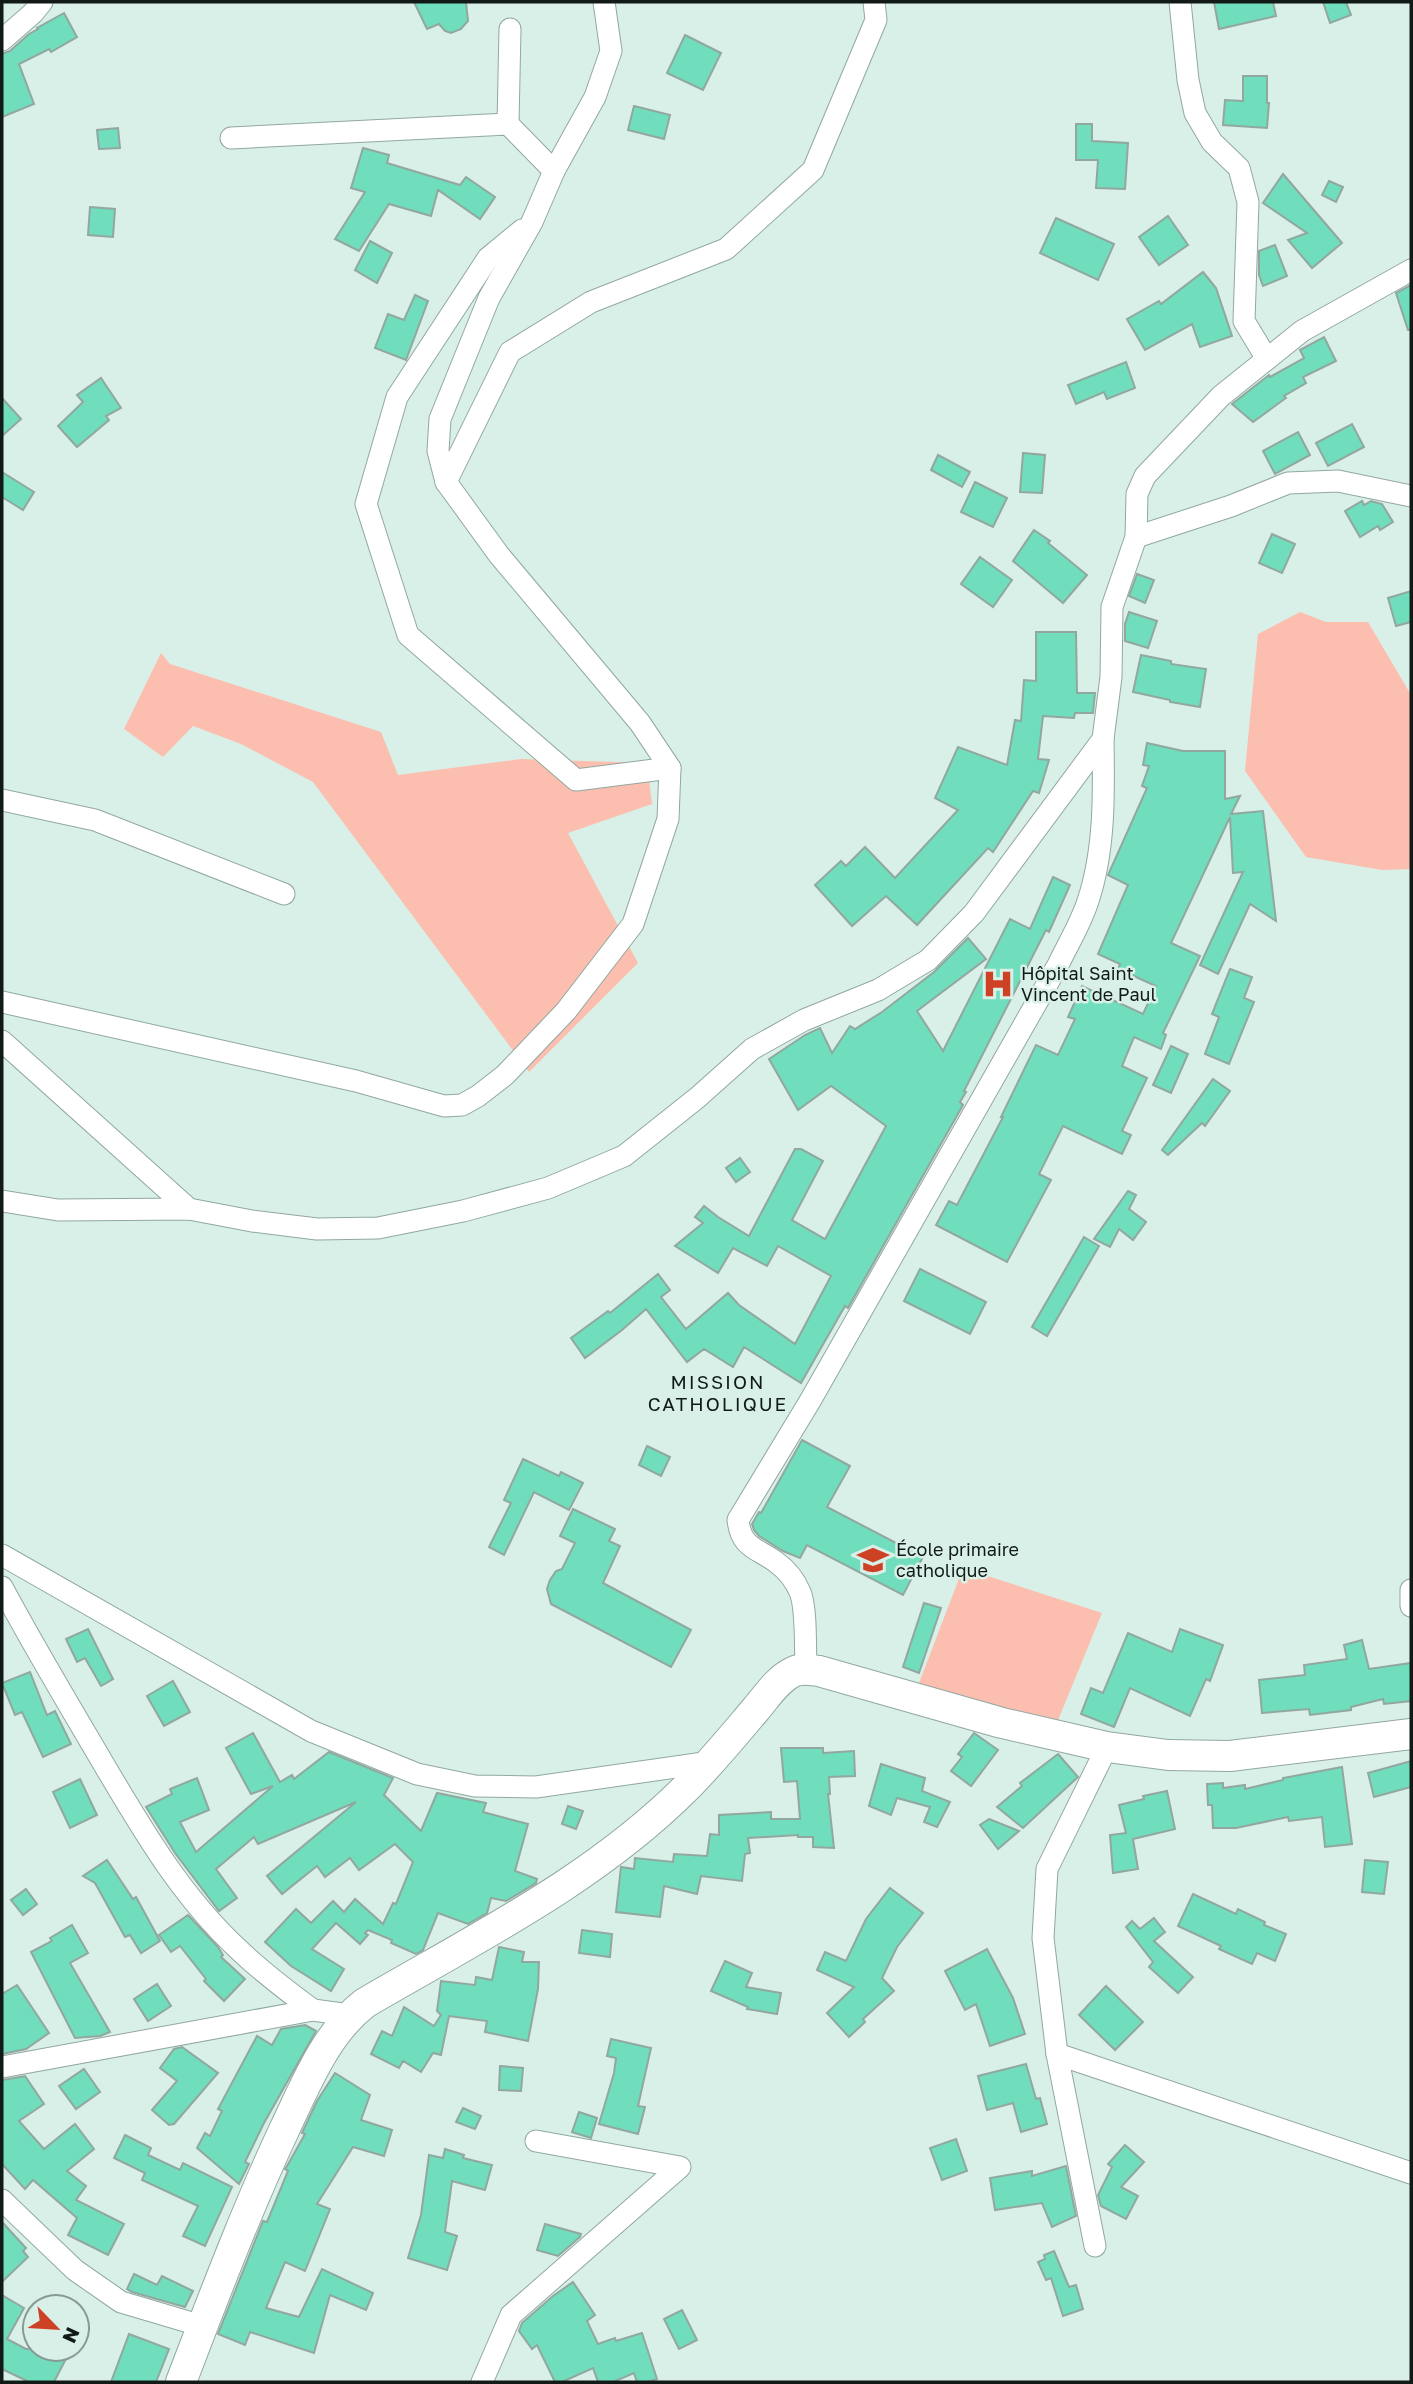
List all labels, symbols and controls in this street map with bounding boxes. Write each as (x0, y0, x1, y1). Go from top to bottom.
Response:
place label: Hôpital Saint Vincent de Paul (1021, 962, 1156, 1005)
hospital icon: Hôpital Saint Vincent de Paul (981, 967, 1015, 1001)
district label: MISSION CATHOLIQUE (648, 1370, 788, 1415)
place label: École primaire catholique (896, 1538, 1019, 1581)
school or university icon: École primaire catholique (856, 1543, 890, 1577)
north arrow (21, 2293, 91, 2363)
text: N (58, 2324, 85, 2347)

